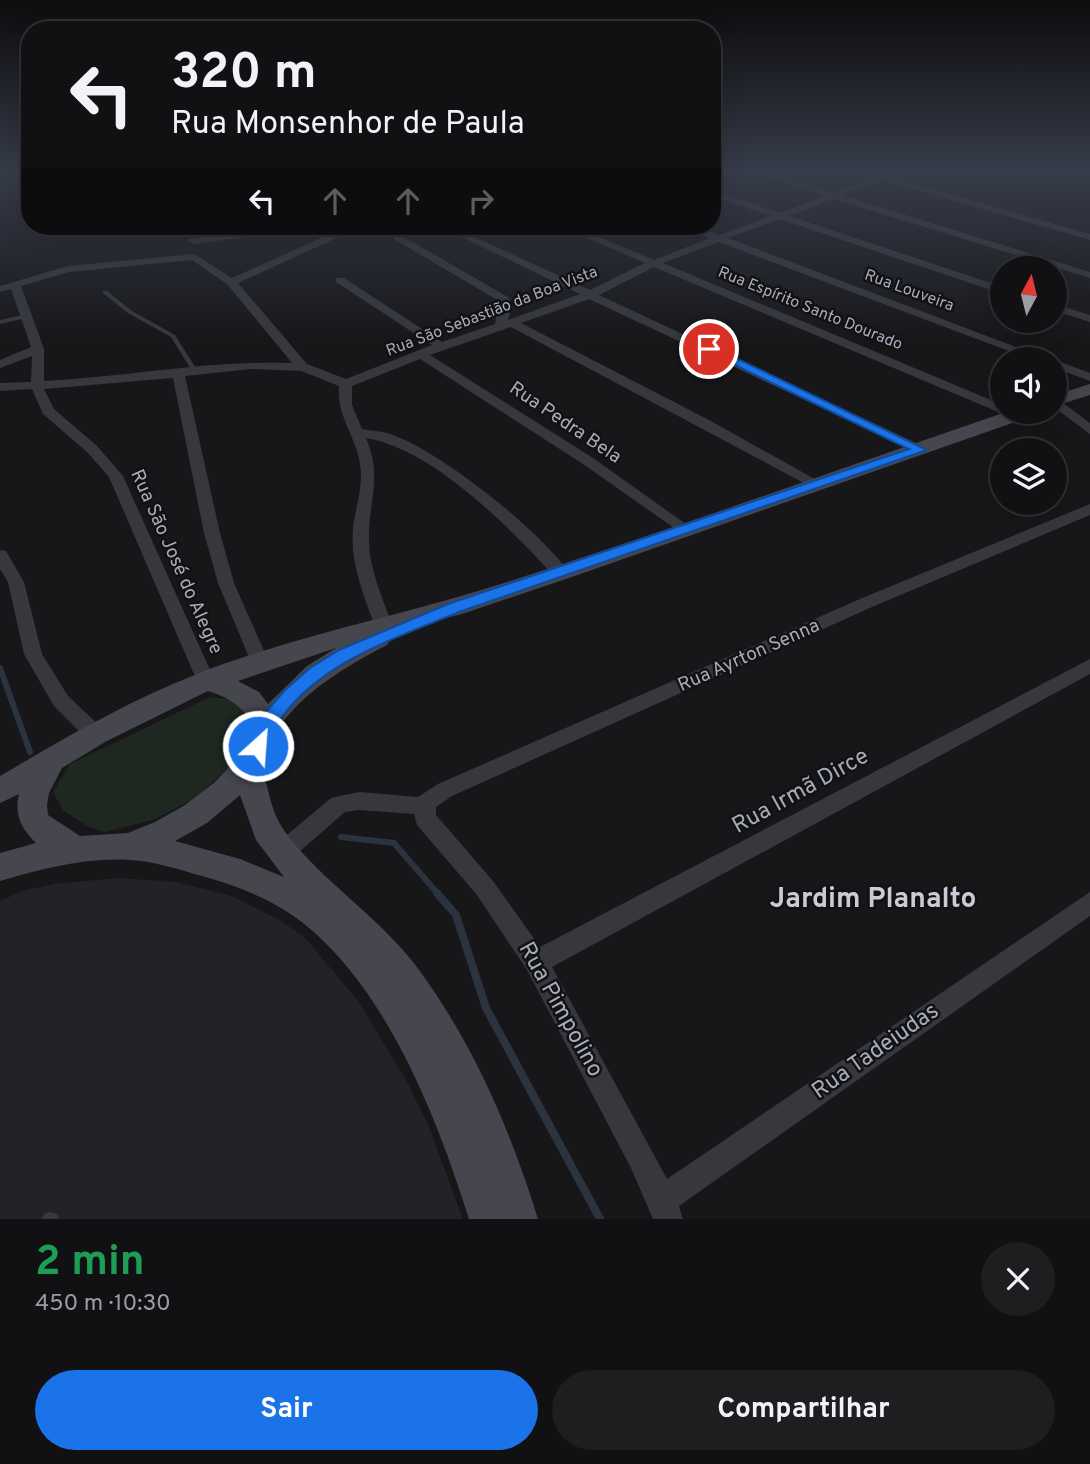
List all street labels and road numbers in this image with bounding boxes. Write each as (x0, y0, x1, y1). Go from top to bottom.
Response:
street label: Rua São Sebastião da Boa Vista (383, 262, 601, 362)
street label: Rua Espírito Santo Dourado (715, 263, 905, 355)
street label: Rua Louveira (861, 266, 957, 316)
street label: Rua Pedra Bela (504, 377, 626, 469)
street label: Rua São José do Alegre (124, 466, 228, 658)
street label: Rua Ayrton Senna (674, 614, 824, 698)
street label: Rua Irmã Dirce (728, 743, 874, 841)
street label: Rua Pimpolino (511, 937, 609, 1083)
street label: Rua Tadeiudas (807, 997, 945, 1107)

